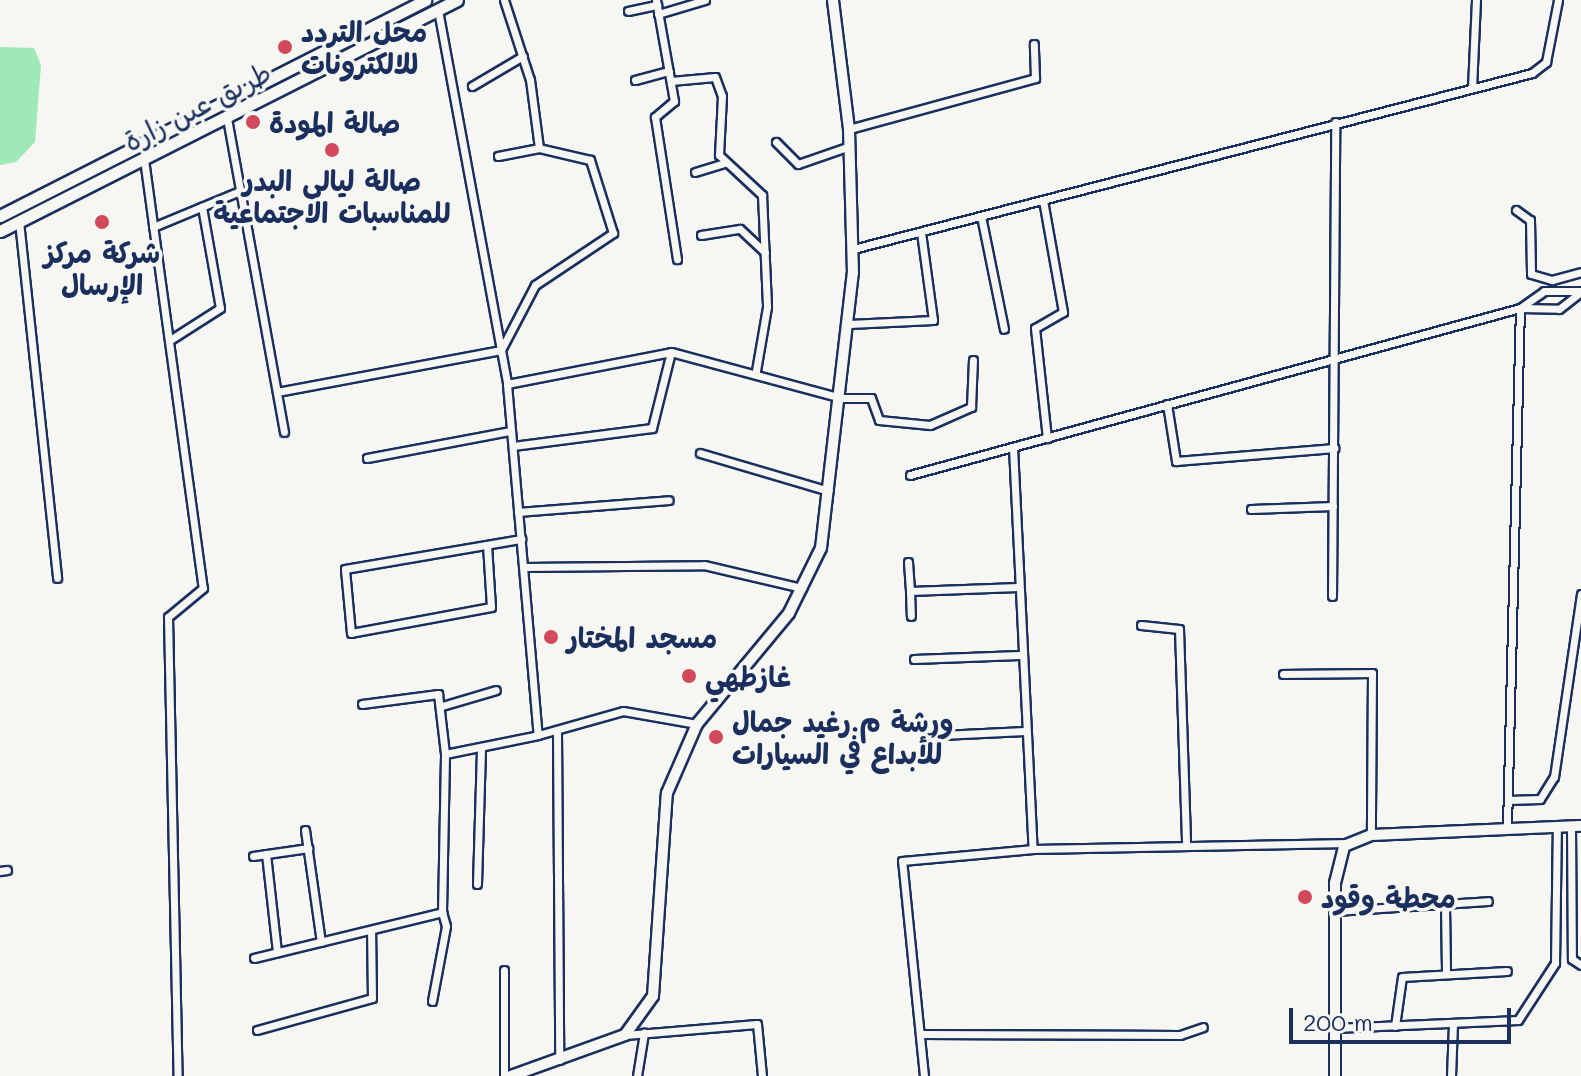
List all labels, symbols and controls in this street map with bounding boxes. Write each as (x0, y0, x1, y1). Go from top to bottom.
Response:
place label: محل التردد للالكترونات (301, 14, 427, 80)
marker: محل التردد للالكترونات (276, 38, 294, 56)
street label: طريق عين زارة (118, 54, 276, 158)
place label: صالة المودة (269, 105, 401, 139)
marker: صالة المودة (244, 113, 262, 131)
marker: صالة ليالي البدر للمناسبات الاجتماعية (323, 141, 341, 159)
place label: صالة ليالي البدر للمناسبات الاجتماعية (213, 163, 451, 229)
marker: شركة مركز الإرسال (93, 213, 111, 231)
place label: شركة مركز الإرسال (44, 235, 160, 301)
place label: مسجد المختار (567, 620, 717, 654)
marker: مسجد المختار (542, 628, 560, 646)
place label: غازطهي (705, 659, 791, 693)
marker: غازطهي (680, 667, 698, 685)
place label: ورشة م.رغيد جمال للأبداع في السيارات (732, 704, 954, 770)
marker: ورشة م.رغيد جمال للأبداع في السيارات (707, 728, 725, 746)
place label: محطة وقود (1321, 880, 1456, 914)
marker: محطة وقود (1296, 888, 1314, 906)
scale bar (1293, 992, 1515, 1042)
text: 200 m (1303, 1006, 1373, 1037)

